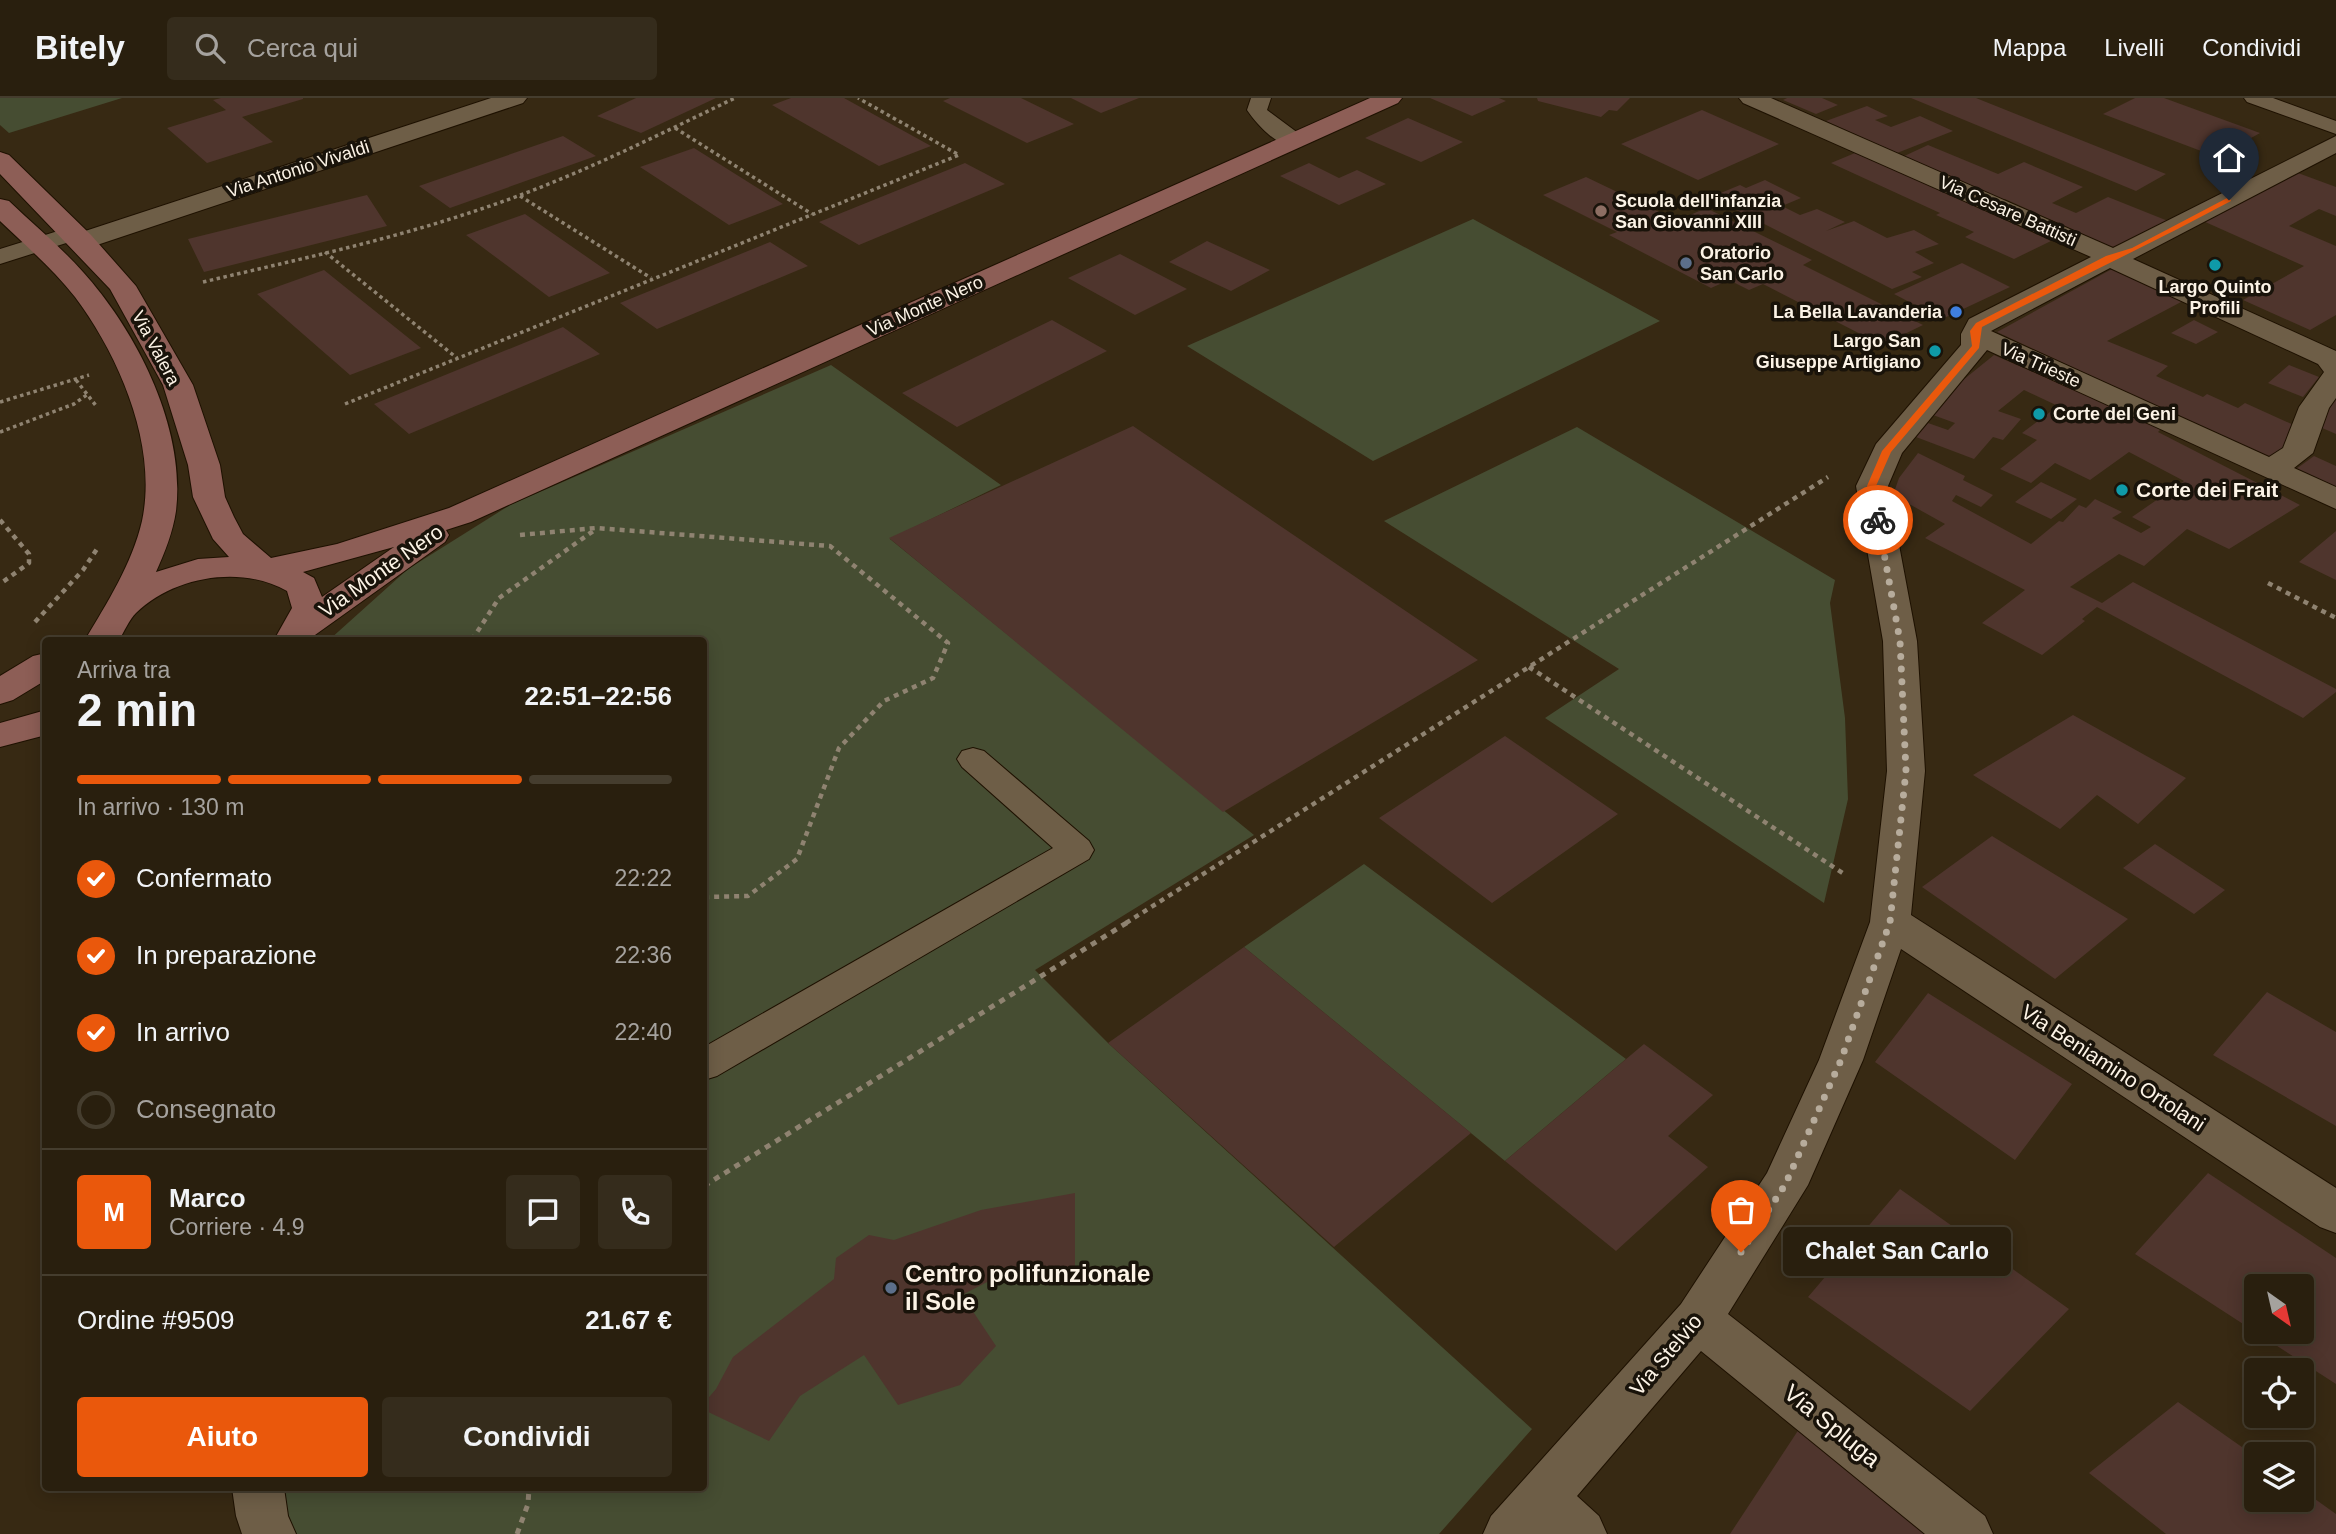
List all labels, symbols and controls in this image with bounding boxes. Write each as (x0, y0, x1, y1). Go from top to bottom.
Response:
search box (167, 17, 657, 80)
text: Bitely (35, 29, 125, 66)
icon: search (191, 29, 229, 67)
text: Cerca qui (247, 33, 358, 63)
text: Mappa (1993, 34, 2066, 61)
text: Livelli (2104, 34, 2164, 61)
text: Condividi (2202, 34, 2301, 61)
pin (2199, 128, 2259, 200)
street label: Via Antonio Vivaldi (224, 137, 372, 201)
icon: home (2210, 139, 2248, 177)
street label: Via Cesare Battisti (1936, 172, 2080, 250)
place label: Scuola dell'infanzia San Giovanni XIII (1615, 191, 1782, 232)
marker: Scuola dell'infanzia San Giovanni XIII (1593, 203, 1609, 219)
place label: Oratorio San Carlo (1700, 243, 1784, 284)
marker: Oratorio San Carlo (1678, 255, 1694, 271)
marker: Largo Quinto Profili (2207, 257, 2223, 273)
street label: Via Monte Nero (864, 271, 986, 341)
place label: Largo Quinto Profili (2159, 277, 2271, 318)
place label: La Bella Lavanderia (1773, 302, 1943, 322)
marker: La Bella Lavanderia (1948, 304, 1964, 320)
street label: Via Valera (128, 307, 184, 389)
place label: Largo San Giuseppe Artigiano (1756, 331, 1921, 372)
street label: Via Trieste (1998, 339, 2084, 391)
marker: Largo San Giuseppe Artigiano (1927, 343, 1943, 359)
place label: Corte del Geni (2053, 404, 2176, 424)
marker: Corte del Geni (2031, 406, 2047, 422)
place label: Corte dei Frait (2136, 478, 2278, 501)
marker: Corte dei Frait (2114, 482, 2130, 498)
courier (1843, 485, 1913, 555)
icon: bike (1859, 501, 1897, 539)
street label: Via Monte Nero (315, 519, 447, 622)
text: Arriva tra (77, 657, 170, 683)
text: 22:51–22:56 (525, 681, 672, 711)
text: 2 min (77, 684, 197, 736)
text: In arrivo · 130 m (77, 794, 244, 820)
icon: check (77, 860, 115, 898)
text: Confermato (136, 863, 272, 893)
text: 22:22 (614, 865, 672, 891)
icon: check (77, 937, 115, 975)
text: In preparazione (136, 940, 317, 970)
text: 22:36 (614, 942, 672, 968)
street label: Via Beniamino Ortolani (2017, 1000, 2209, 1136)
icon: check (77, 1014, 115, 1052)
text: In arrivo (136, 1017, 230, 1047)
text: 22:40 (614, 1019, 672, 1045)
text: Consegnato (136, 1094, 276, 1124)
button: chat (506, 1175, 580, 1249)
button: phone (598, 1175, 672, 1249)
pin (1711, 1180, 1771, 1252)
text: Marco (169, 1183, 246, 1213)
icon: bag (1722, 1191, 1760, 1229)
text: M (103, 1197, 125, 1227)
text: Corriere · 4.9 (169, 1214, 304, 1240)
callout: Chalet San Carlo (1783, 1228, 2010, 1276)
text: Chalet San Carlo (1805, 1238, 1989, 1264)
place label: Centro polifunzionale il Sole (905, 1260, 1150, 1315)
north arrow (2244, 1274, 2314, 1344)
map controls (2244, 1274, 2314, 1512)
marker: Centro polifunzionale il Sole (883, 1280, 899, 1296)
text: Ordine #9509 (77, 1305, 235, 1335)
text: 21.67 € (585, 1305, 672, 1335)
street label: Via Stelvio (1625, 1309, 1706, 1400)
button: locate (2244, 1358, 2314, 1428)
street label: Via Spluga (1779, 1379, 1886, 1473)
button: Aiuto (77, 1397, 368, 1477)
button: Condividi (382, 1397, 672, 1477)
button: layers (2244, 1442, 2314, 1512)

